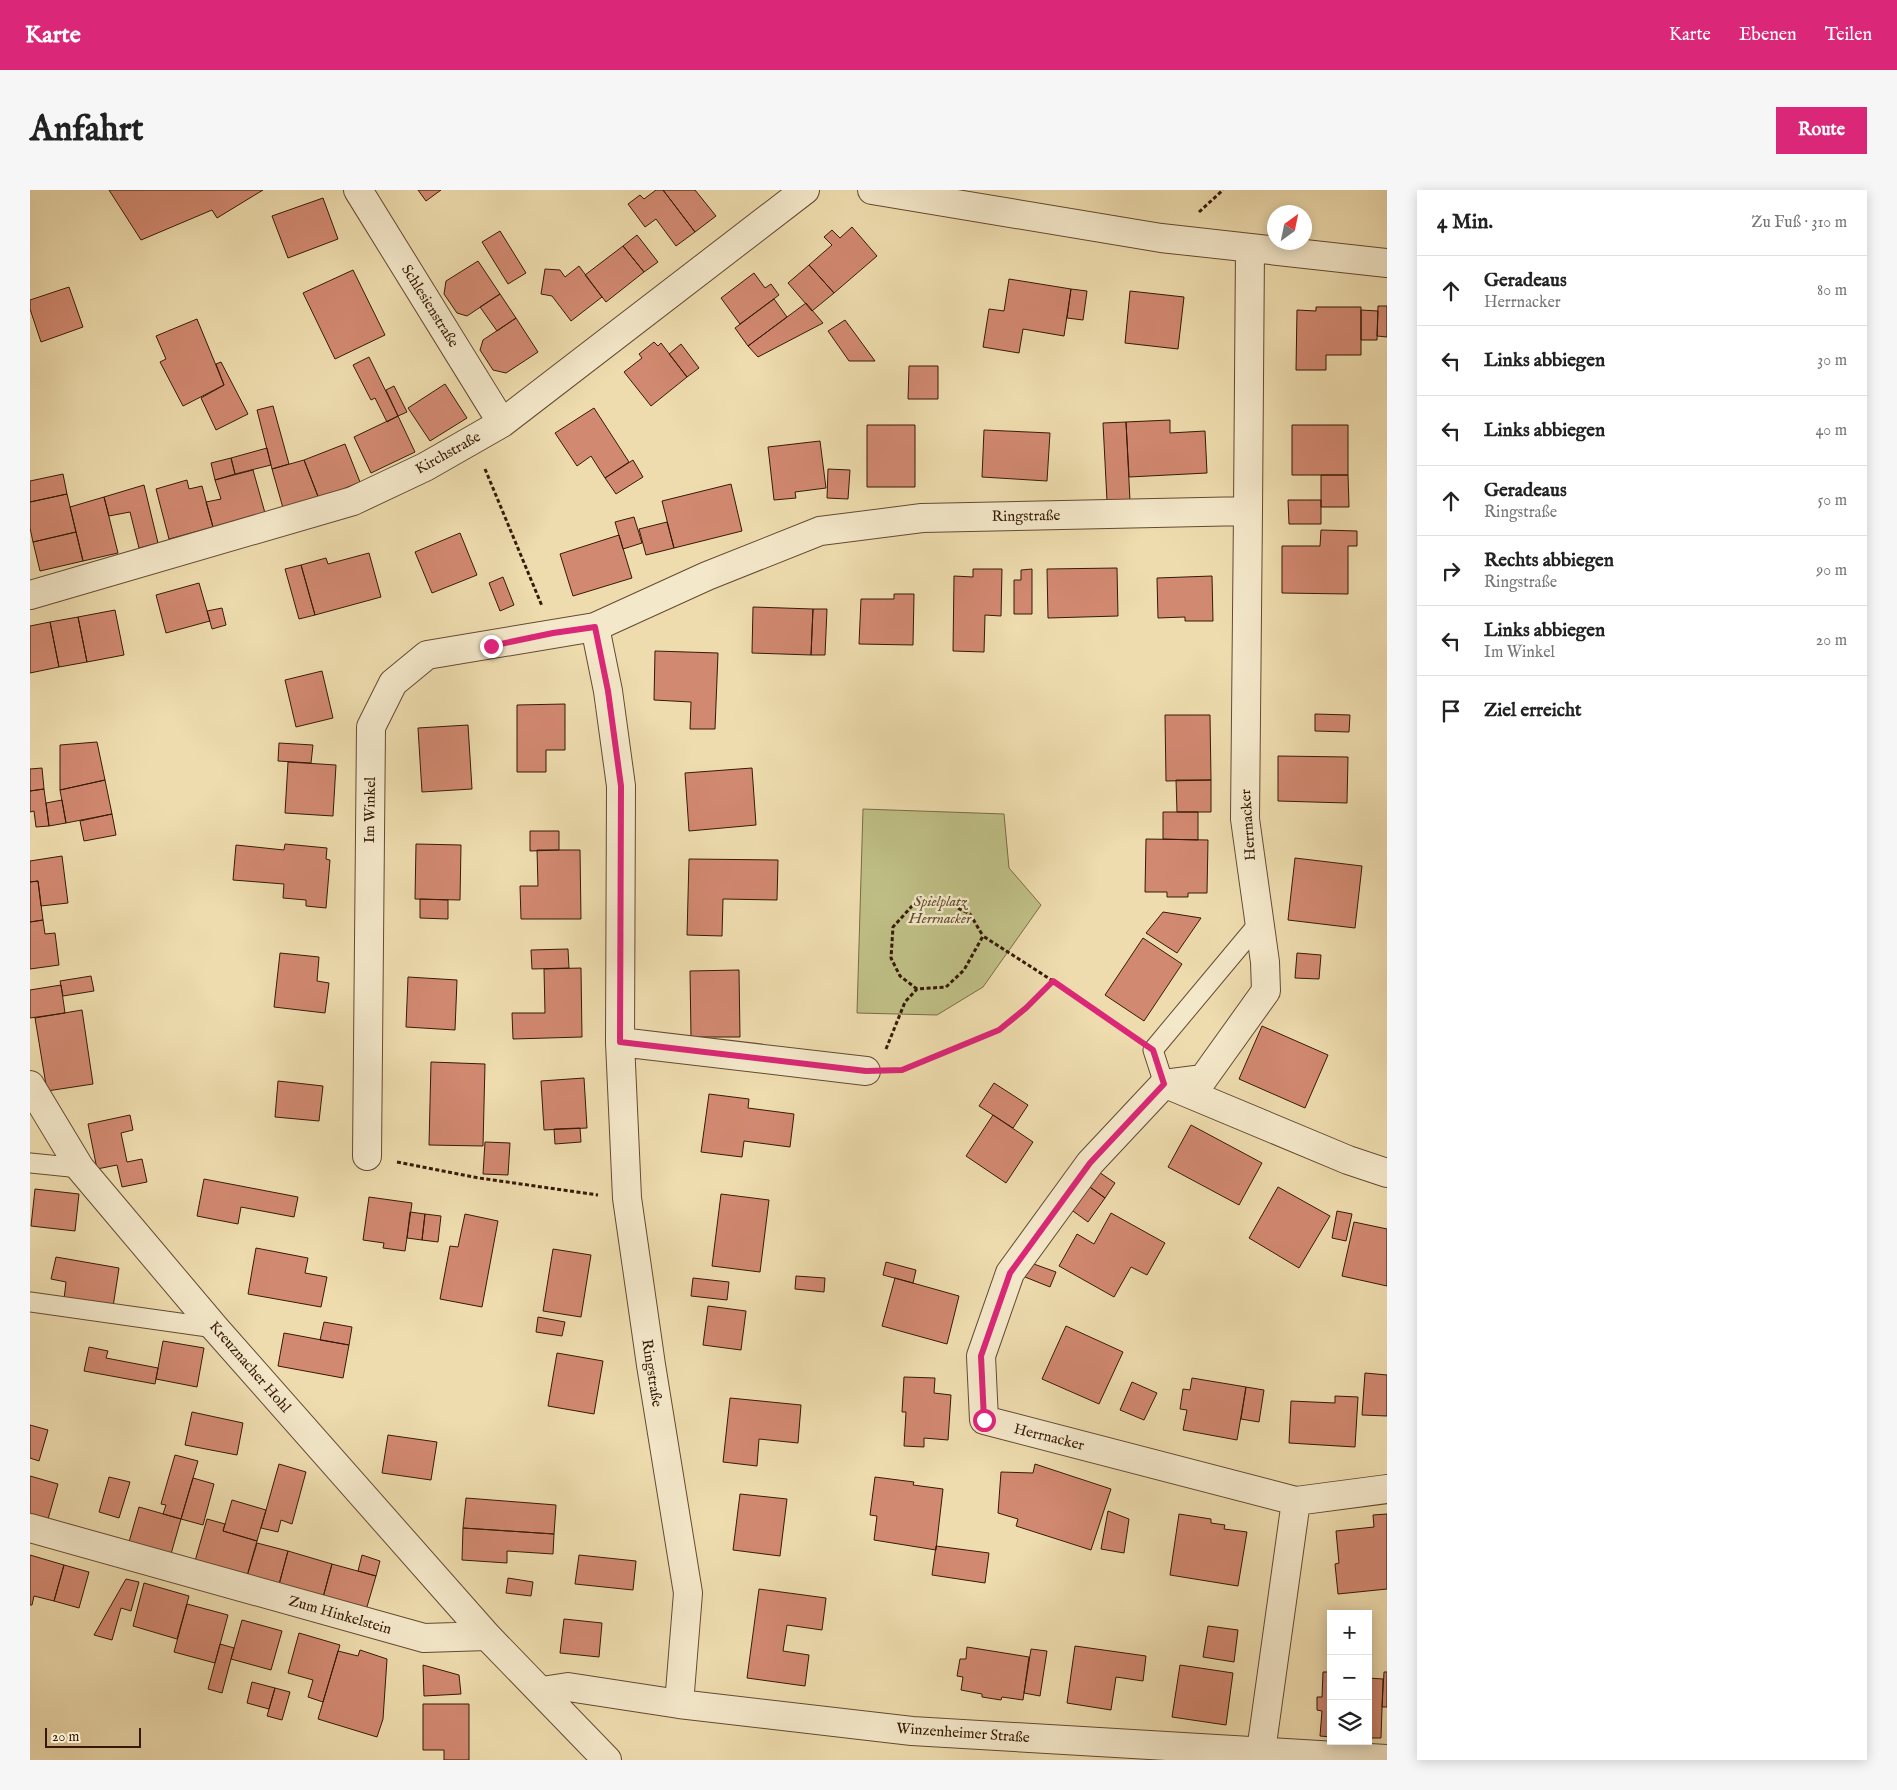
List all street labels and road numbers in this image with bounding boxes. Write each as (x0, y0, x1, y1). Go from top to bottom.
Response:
street label: Schlesienstraße (397, 261, 463, 351)
street label: Kirchstraße (412, 427, 484, 479)
street label: Ringstraße (992, 506, 1061, 526)
street label: Im Winkel (360, 776, 380, 843)
street label: Herrnacker (1236, 788, 1260, 861)
street label: Kreuznacher Hohl (205, 1317, 296, 1417)
street label: Ringstraße (637, 1338, 667, 1408)
street label: Herrnacker (1012, 1419, 1087, 1455)
street label: Zum Hinkelstein (286, 1591, 394, 1639)
street label: Winzenheimer Straße (896, 1719, 1030, 1747)

